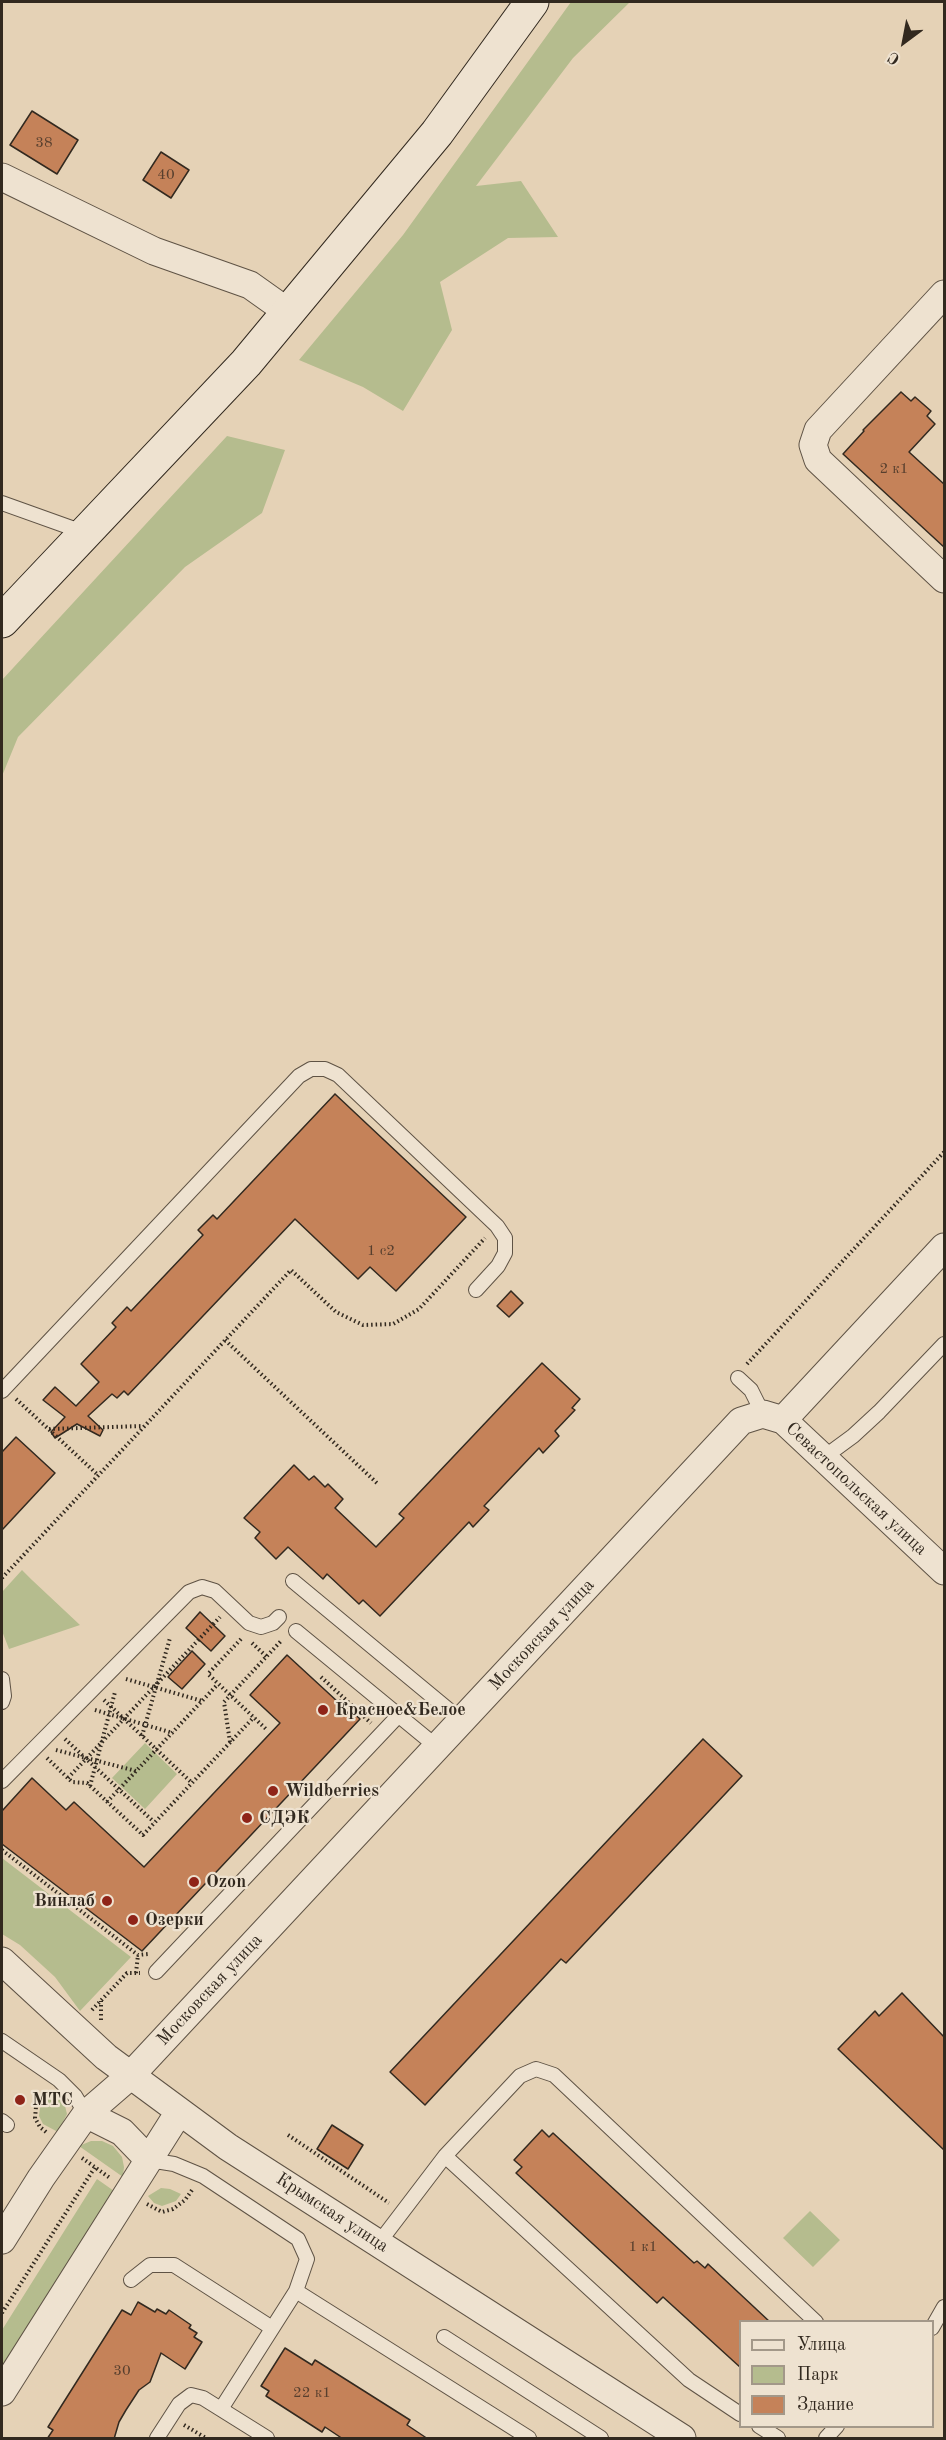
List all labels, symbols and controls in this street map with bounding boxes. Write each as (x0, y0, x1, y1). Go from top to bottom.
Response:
north arrow (874, 12, 934, 72)
text: С (886, 48, 903, 67)
house number: 38 (35, 134, 53, 152)
house number: 40 (157, 166, 175, 184)
house number: 2 к1 (879, 460, 909, 478)
house number: 1 с2 (367, 1242, 395, 1260)
street label: Севастопольская улица (781, 1418, 931, 1560)
street label: Московская улица (485, 1575, 599, 1695)
place label: Красное&Белое (335, 1699, 466, 1721)
marker: Красное&Белое (316, 1703, 330, 1717)
place label: Wildberries (285, 1780, 379, 1802)
marker: Wildberries (266, 1784, 280, 1798)
place label: СДЭК (259, 1807, 309, 1829)
marker: СДЭК (240, 1811, 254, 1825)
place label: Ozon (206, 1871, 246, 1893)
marker: Ozon (187, 1875, 201, 1889)
place label: Винлаб (34, 1890, 95, 1912)
marker: Винлаб (100, 1894, 114, 1908)
place label: Озерки (145, 1909, 204, 1931)
marker: Озерки (126, 1913, 140, 1927)
street label: Московская улица (153, 1930, 267, 2050)
place label: МТС (32, 2089, 73, 2111)
marker: МТС (13, 2093, 27, 2107)
street label: Крымская улица (272, 2169, 392, 2257)
house number: 1 к1 (628, 2238, 658, 2256)
legend (739, 2320, 934, 2428)
text: Улица (797, 2336, 846, 2354)
house number: 30 (113, 2362, 131, 2380)
text: Парк (797, 2366, 838, 2384)
house number: 22 к1 (293, 2384, 331, 2402)
text: Здание (797, 2396, 854, 2414)

